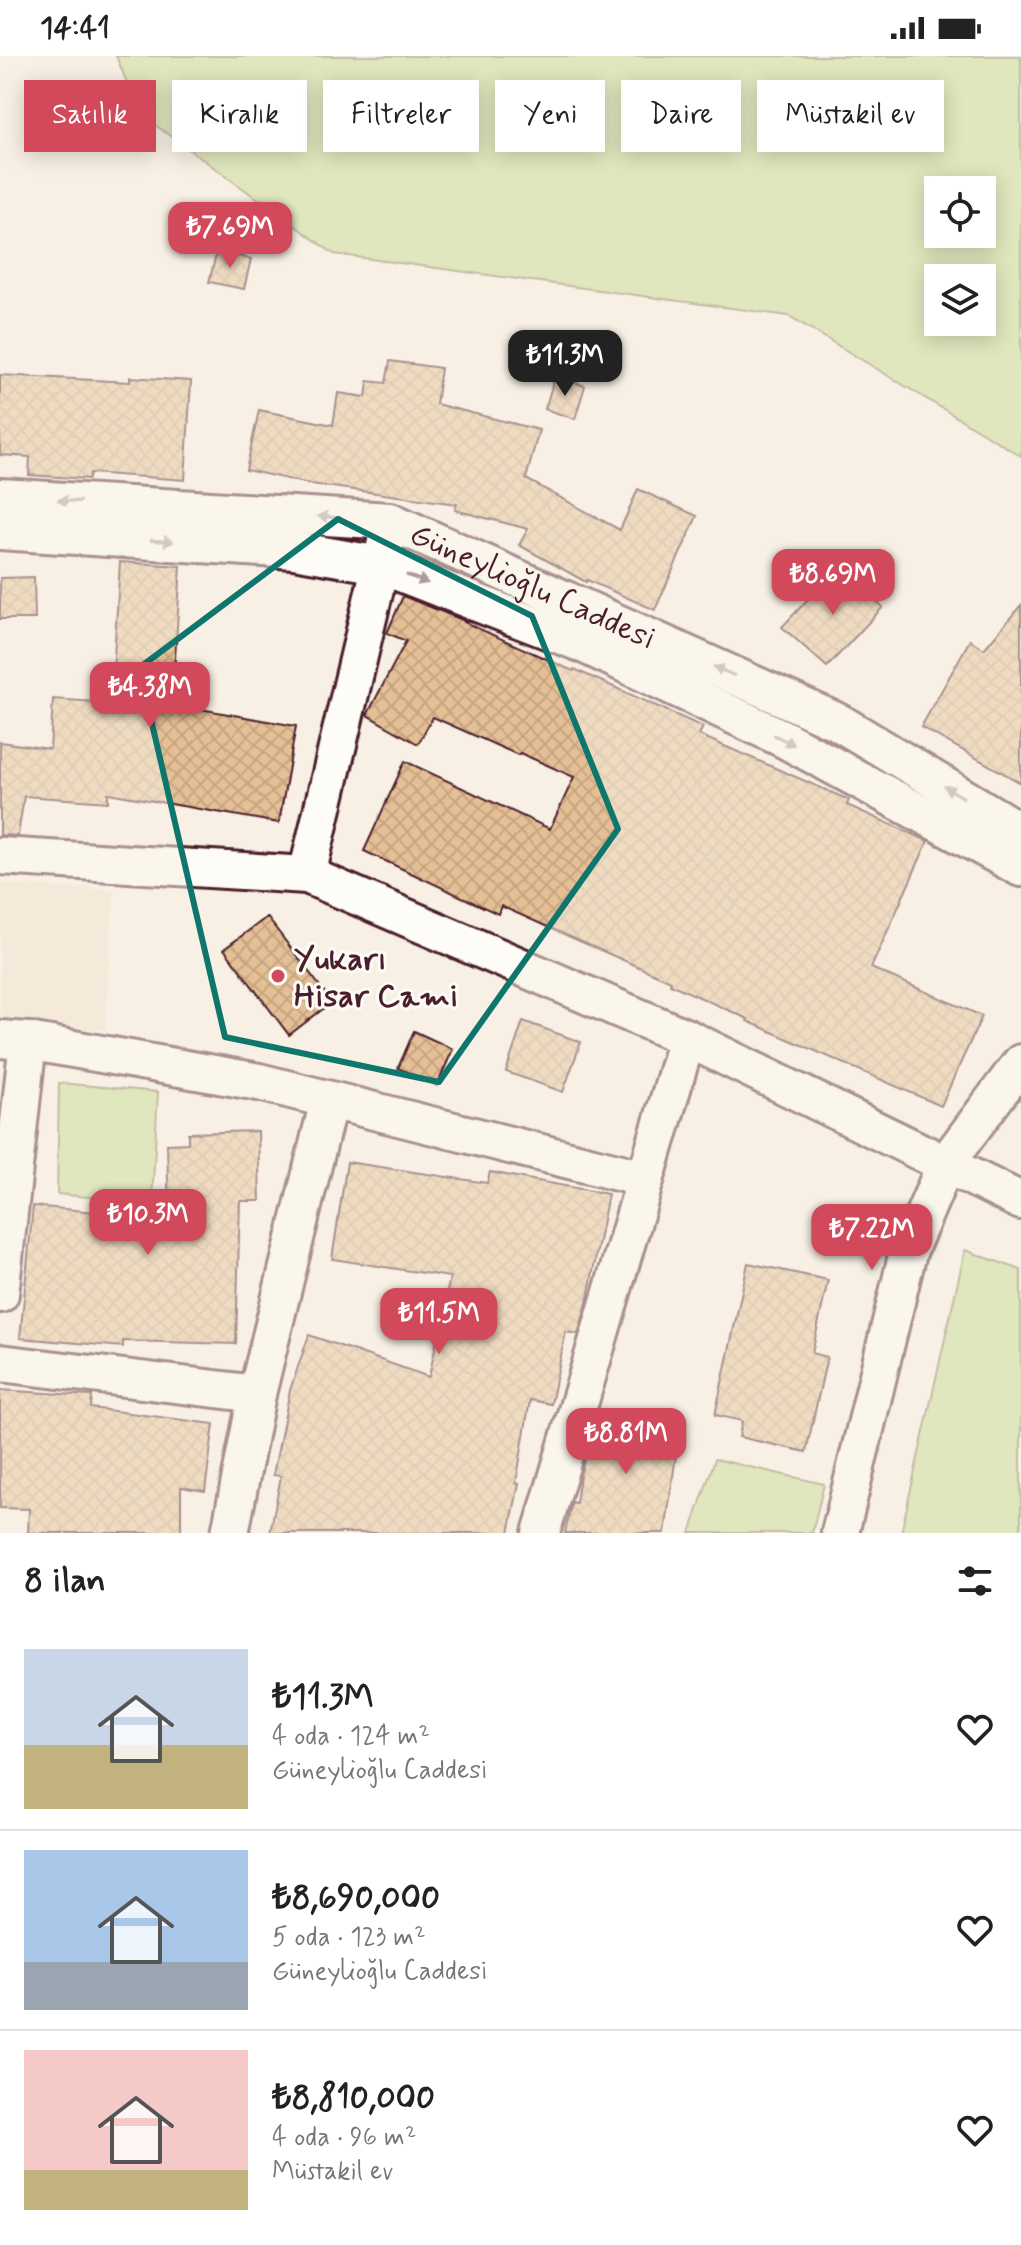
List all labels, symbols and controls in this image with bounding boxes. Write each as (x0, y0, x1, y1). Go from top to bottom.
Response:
text: 14:41 (40, 9, 110, 48)
chip: Satılık (24, 80, 156, 152)
chip: Kiralık (172, 80, 307, 152)
chip: Filtreler (323, 80, 479, 152)
chip: Yeni (495, 80, 605, 152)
chip: Daire (621, 80, 741, 152)
chip: Müstakil ev (757, 80, 944, 152)
map controls (924, 176, 996, 336)
button: locate (924, 176, 996, 248)
pin: ₺7.69M (165, 202, 295, 270)
text: ₺7.69M (186, 211, 274, 245)
button: layers (924, 264, 996, 336)
pin: ₺11.3M (500, 330, 630, 398)
text: ₺11.3M (526, 339, 604, 373)
one-way arrow (56, 495, 81, 508)
one-way arrow (316, 510, 341, 523)
street label: Güneylioğlu Caddesi (403, 514, 663, 661)
one-way arrow (150, 535, 175, 548)
pin: ₺8.69M (768, 549, 898, 617)
text: ₺8.69M (790, 558, 876, 592)
one-way arrow (405, 573, 429, 586)
pin: ₺4.38M (85, 662, 215, 730)
one-way arrow (713, 664, 736, 678)
text: ₺4.38M (108, 671, 192, 705)
one-way arrow (772, 733, 795, 746)
one-way arrow (943, 785, 965, 799)
place label: Yukarı Hisar Cami (294, 939, 459, 1018)
marker: Yukarı Hisar Cami (269, 967, 287, 985)
pin: ₺10.3M (83, 1189, 213, 1257)
text: ₺10.3M (107, 1198, 189, 1232)
pin: ₺7.22M (807, 1204, 937, 1272)
text: ₺7.22M (829, 1213, 915, 1247)
pin: ₺11.5M (374, 1288, 504, 1356)
text: ₺11.5M (398, 1297, 480, 1331)
pin: ₺8.81M (561, 1408, 691, 1476)
text: ₺8.81M (584, 1417, 668, 1451)
text: 8 ilan (24, 1559, 106, 1604)
icon: filters (953, 1559, 997, 1603)
text: ₺11.3M (272, 1675, 374, 1720)
icon: home (88, 1681, 184, 1777)
icon: heart (953, 1707, 997, 1751)
text: 4 oda · 124 m² (272, 1720, 430, 1754)
text: Güneylioğlu Caddesi (272, 1754, 488, 1788)
text: ₺8,690,000 (272, 1876, 440, 1921)
icon: home (88, 1882, 184, 1978)
icon: heart (953, 1908, 997, 1952)
text: 5 oda · 123 m² (272, 1921, 426, 1955)
text: Güneylioğlu Caddesi (272, 1955, 488, 1989)
text: ₺8,810,000 (272, 2076, 435, 2121)
icon: home (88, 2082, 184, 2178)
icon: heart (953, 2108, 997, 2152)
text: 4 oda · 96 m² (272, 2121, 416, 2155)
text: Müstakil ev (272, 2155, 393, 2189)

